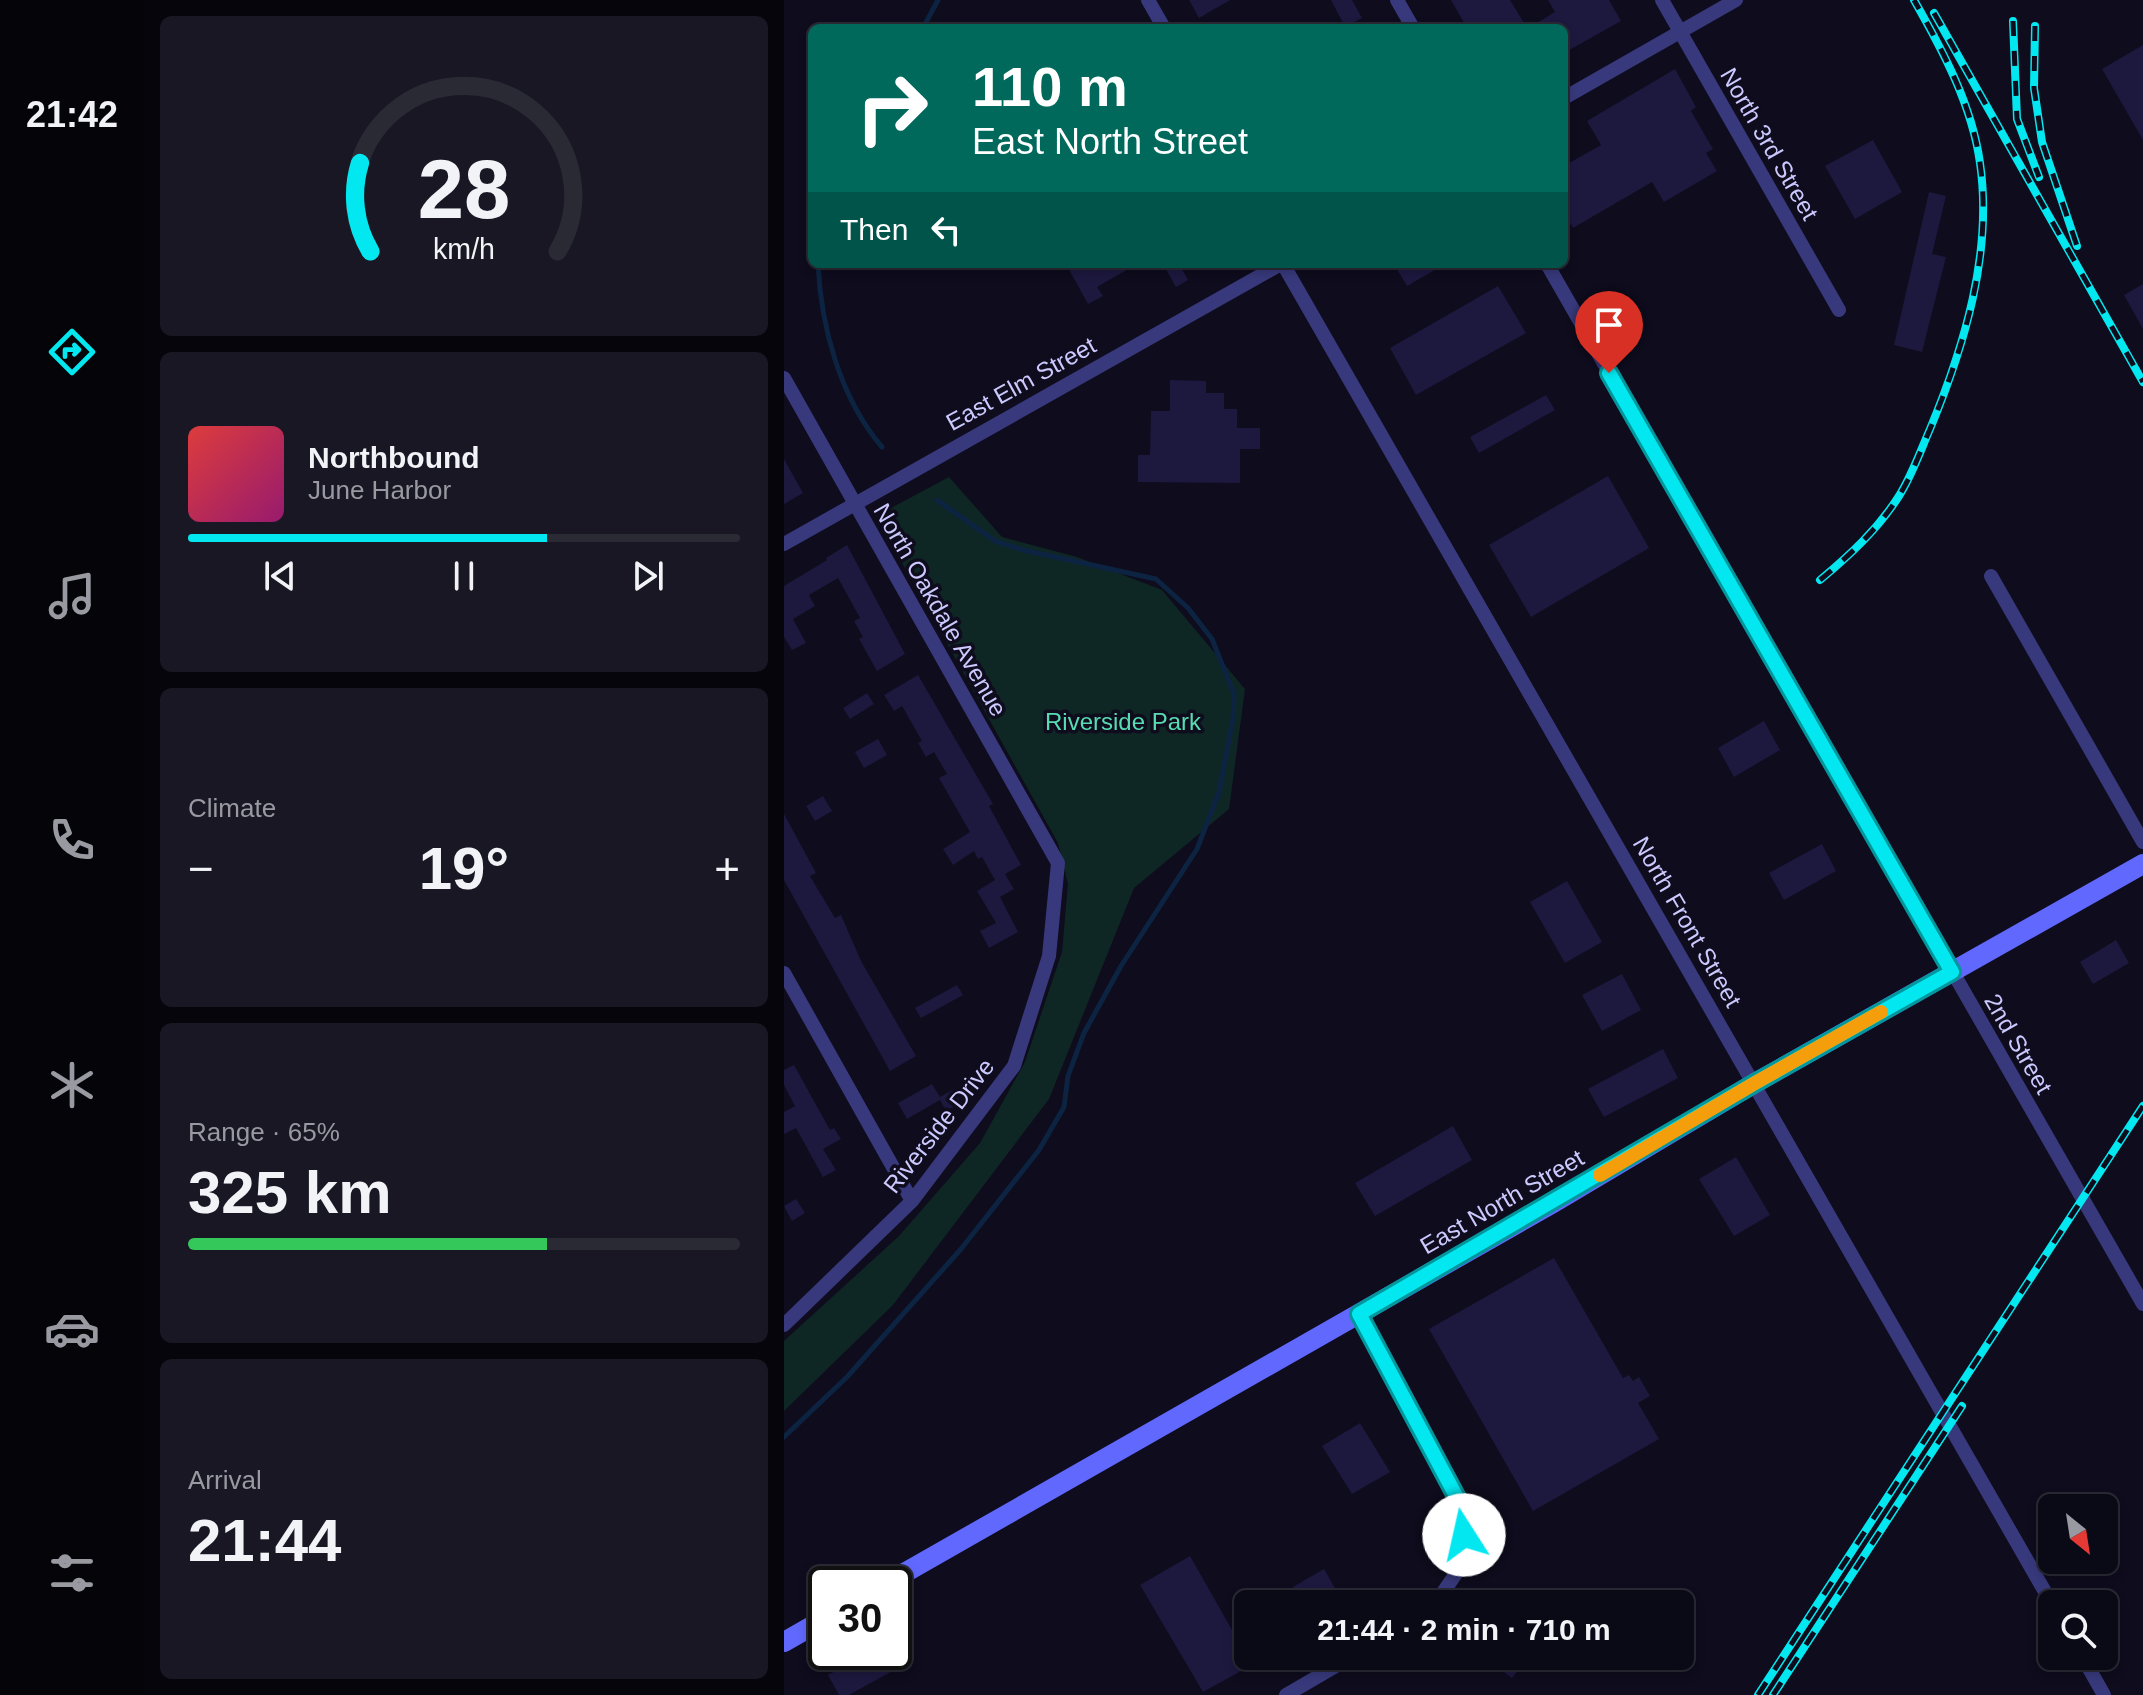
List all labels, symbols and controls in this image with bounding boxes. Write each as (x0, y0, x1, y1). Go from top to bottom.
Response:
text: 110 m (972, 55, 1128, 118)
icon: right (840, 56, 944, 160)
street label: North 3rd Street (1715, 63, 1824, 225)
text: 21:42 (26, 94, 118, 135)
text: East North Street (972, 121, 1248, 162)
text: 28 (418, 142, 510, 235)
icon: left (924, 208, 968, 252)
text: Then (840, 213, 908, 246)
text: km/h (433, 233, 495, 265)
pin (1575, 291, 1643, 373)
icon: arrive (1587, 303, 1631, 347)
icon: directions (44, 324, 100, 380)
street label: East Elm Street (941, 331, 1100, 436)
text: Northbound (308, 441, 480, 474)
text: June Harbor (308, 475, 451, 505)
street label: North Oakdale Avenue (868, 499, 1012, 721)
icon: previous (258, 554, 302, 598)
icon: pause (442, 554, 486, 598)
icon: next (626, 554, 670, 598)
icon: music (44, 568, 100, 624)
park label: Riverside Park (1045, 708, 1202, 735)
text: Climate (188, 793, 276, 823)
icon: phone (44, 812, 100, 868)
street label: North Front Street (1628, 832, 1747, 1012)
text: 19° (419, 835, 509, 902)
text: − (188, 844, 214, 893)
text: + (714, 844, 740, 893)
street label: 2nd Street (1979, 989, 2058, 1099)
street label: Riverside Drive (878, 1053, 999, 1198)
icon: climate (44, 1057, 100, 1113)
text: Range · 65% (188, 1117, 340, 1147)
street label: East North Street (1415, 1144, 1588, 1259)
text: 325 km (188, 1159, 392, 1226)
icon: car (44, 1301, 100, 1357)
text: Arrival (188, 1465, 262, 1495)
position arrow (1422, 1493, 1506, 1577)
north arrow (2038, 1494, 2118, 1574)
map controls (2038, 1494, 2118, 1670)
text: 21:44 (188, 1507, 341, 1574)
icon: filters (44, 1545, 100, 1601)
speed limit sign: 30 (808, 1566, 912, 1670)
button: search (2038, 1590, 2118, 1670)
text: 21:44 · 2 min · 710 m (1317, 1613, 1611, 1646)

